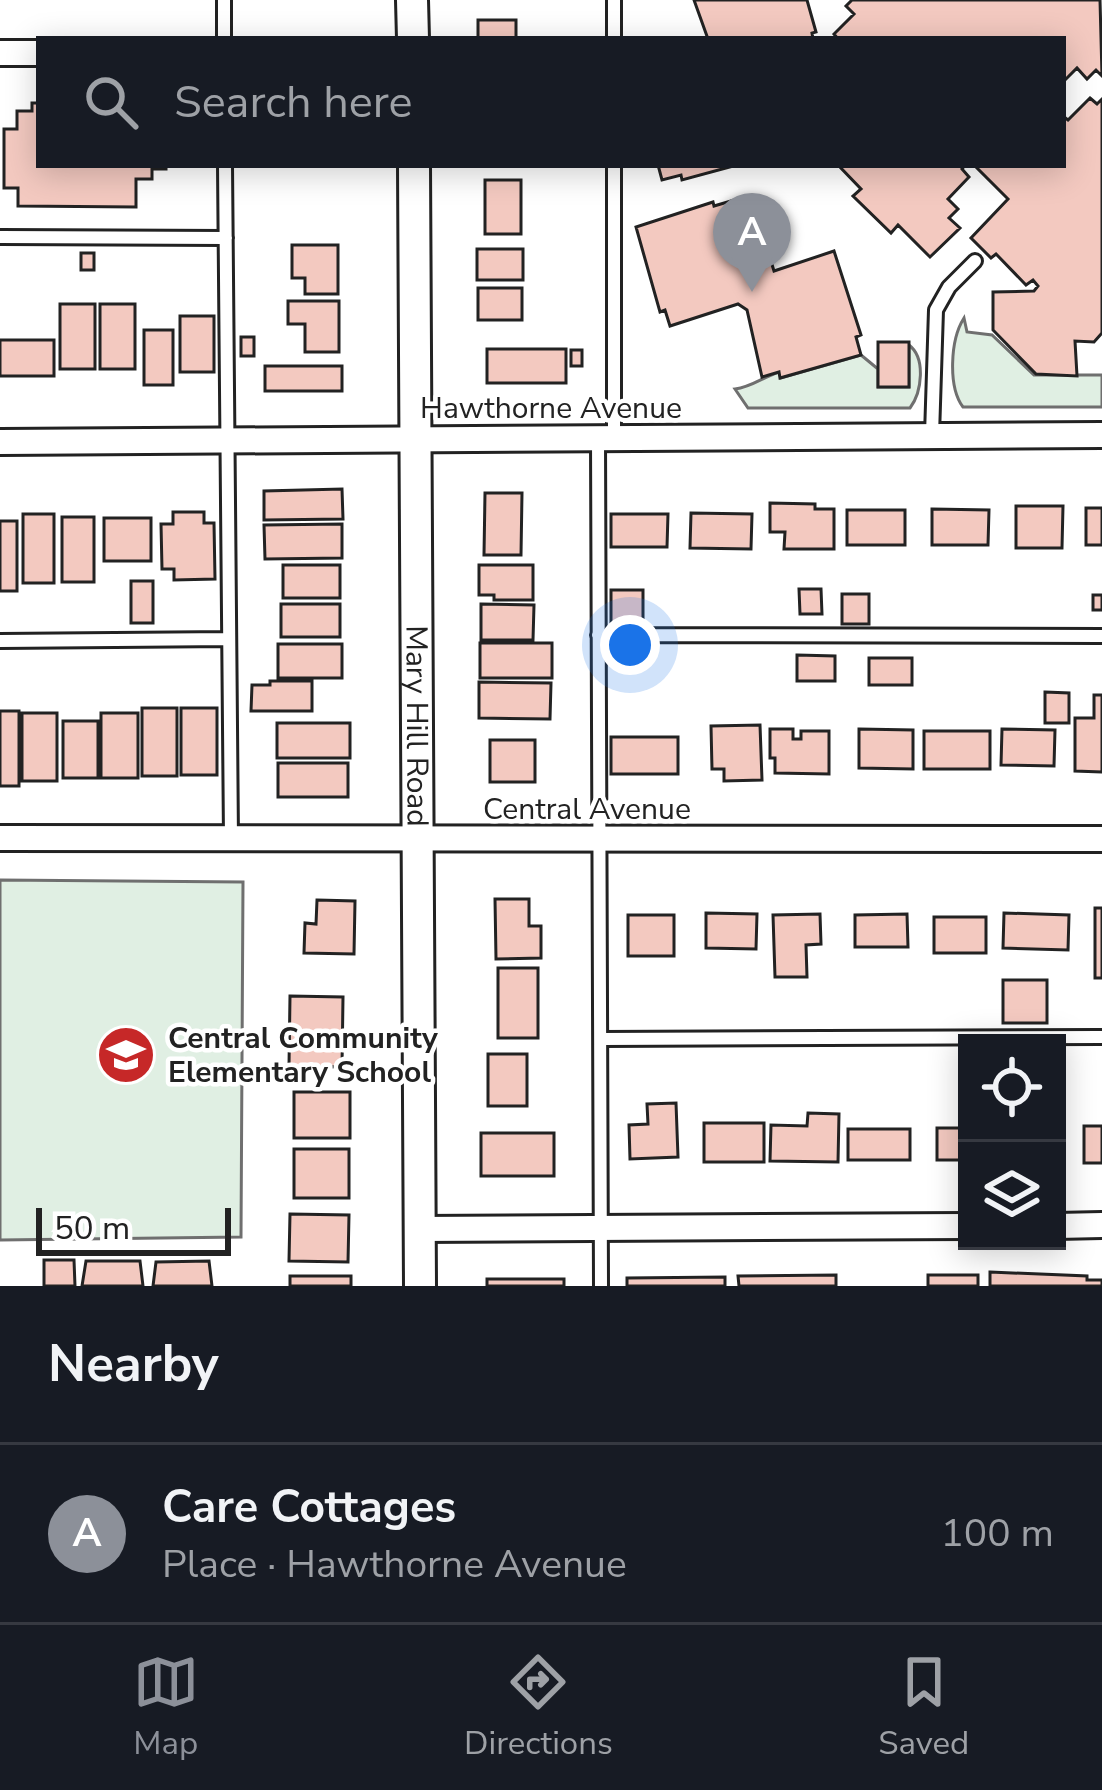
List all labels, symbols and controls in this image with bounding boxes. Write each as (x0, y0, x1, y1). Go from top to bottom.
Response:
search box (36, 36, 1066, 168)
icon: search (78, 69, 144, 135)
text: Search here (174, 72, 413, 133)
pin: A (713, 193, 791, 292)
street label: Hawthorne Avenue (420, 388, 682, 429)
your location (600, 615, 660, 675)
street label: Mary Hill Road (396, 625, 438, 827)
street label: Central Avenue (483, 789, 691, 830)
place label: Central Community Elementary School (168, 1018, 438, 1093)
school or university icon: Central Community Elementary School (95, 1024, 157, 1086)
map controls (958, 1034, 1066, 1250)
button: locate (958, 1034, 1066, 1142)
button: layers (958, 1142, 1066, 1250)
scale bar (36, 1202, 231, 1255)
text: 50 m (54, 1206, 130, 1251)
text: Nearby (48, 1329, 219, 1399)
text: Care Cottages (162, 1477, 456, 1538)
text: A (72, 1507, 102, 1560)
text: 100 m (940, 1507, 1054, 1560)
text: Place · Hawthorne Avenue (162, 1538, 627, 1591)
tab: Map (133, 1649, 199, 1766)
tab: Directions (464, 1649, 613, 1766)
tab: Saved (878, 1649, 969, 1766)

